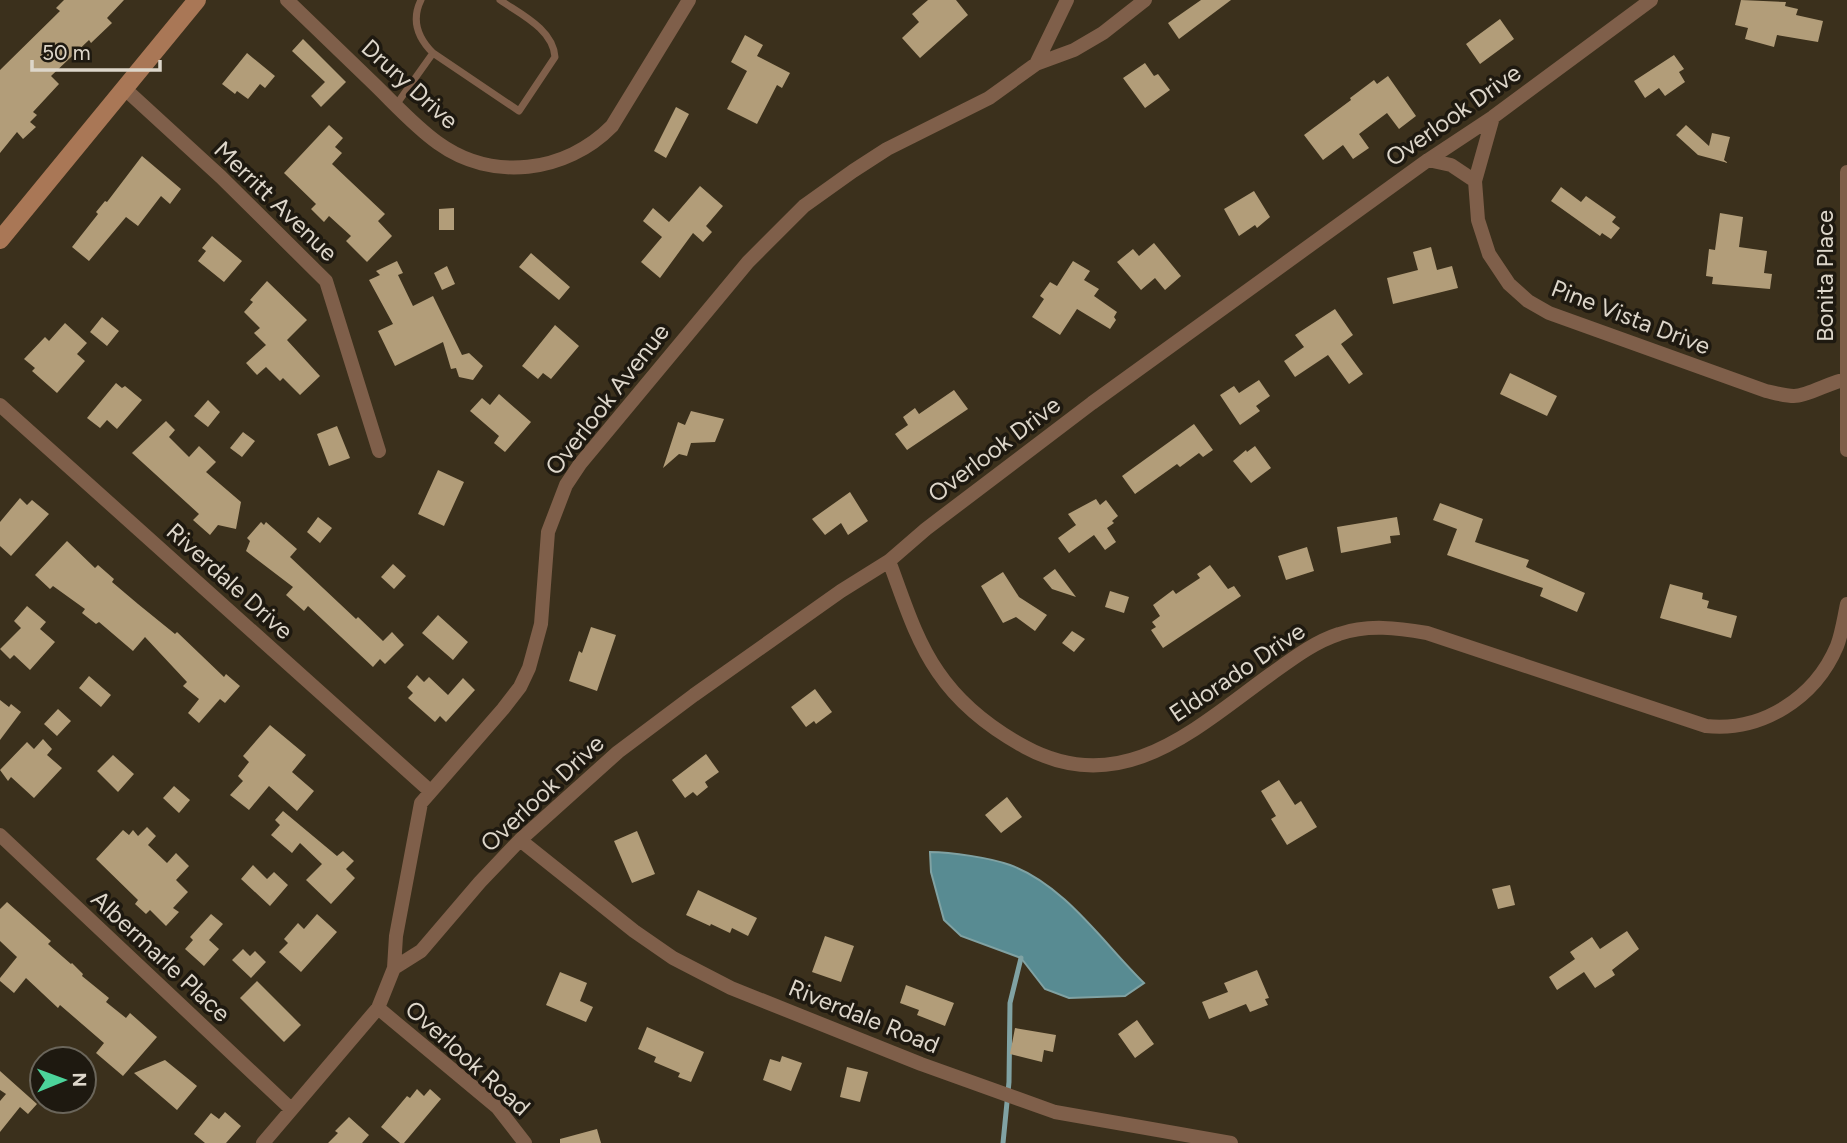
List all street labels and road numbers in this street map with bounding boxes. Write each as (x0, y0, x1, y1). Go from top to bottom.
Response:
street label: Drury Drive (356, 33, 464, 135)
street label: Overlook Drive (1380, 58, 1526, 172)
street label: Merritt Avenue (208, 135, 344, 267)
street label: Bonita Place (1810, 210, 1839, 342)
street label: Pine Vista Drive (1547, 273, 1715, 361)
street label: Overlook Avenue (539, 318, 675, 480)
street label: Overlook Drive (922, 390, 1066, 508)
street label: Riverdale Drive (161, 517, 299, 645)
street label: Eldorado Drive (1164, 616, 1310, 728)
street label: Overlook Drive (474, 728, 610, 858)
street label: Albermarle Place (86, 884, 236, 1028)
street label: Riverdale Road (784, 973, 944, 1059)
street label: Overlook Road (400, 994, 536, 1122)

